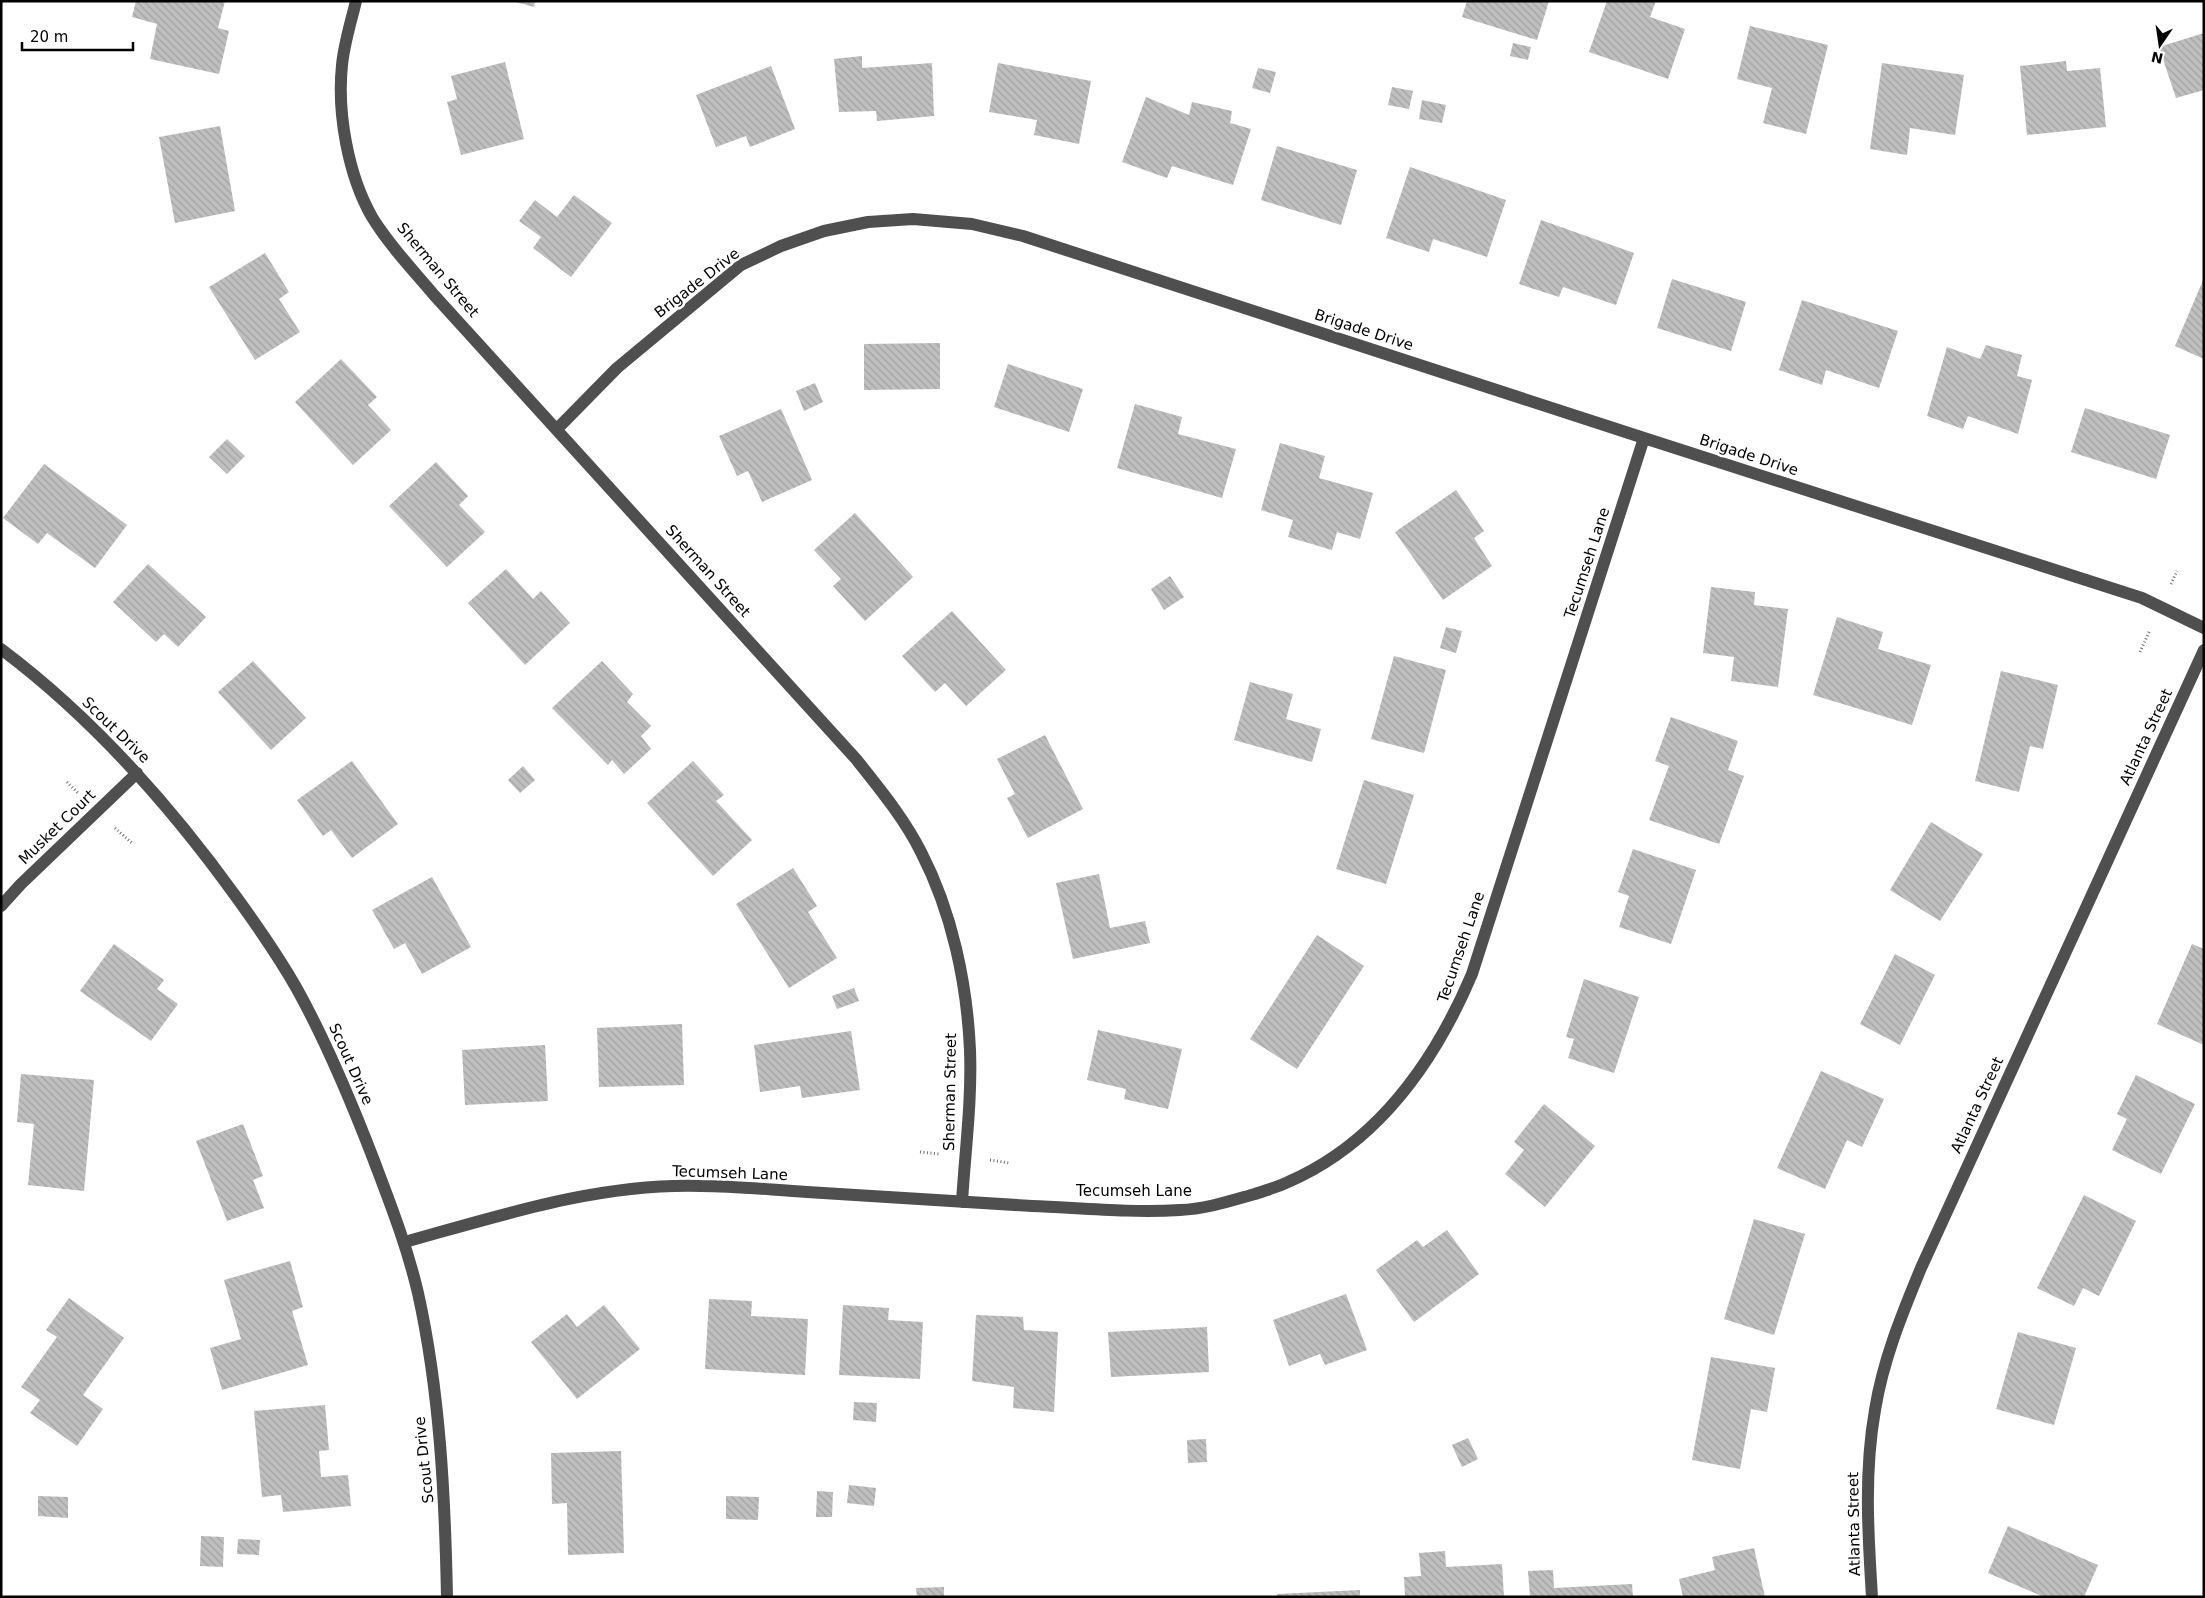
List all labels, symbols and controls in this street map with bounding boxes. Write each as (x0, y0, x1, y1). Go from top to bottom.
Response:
scale bar (22, 20, 134, 52)
north arrow (2135, 20, 2185, 70)
text: 20 m (30, 28, 68, 46)
text: N (2150, 49, 2165, 67)
street label: Sherman Street (393, 219, 483, 321)
street label: Brigade Drive (651, 244, 743, 322)
street label: Brigade Drive (1312, 306, 1416, 354)
street label: Brigade Drive (1697, 431, 1801, 479)
street label: Tecumseh Lane (1560, 505, 1613, 622)
street label: Sherman Street (662, 521, 754, 621)
street label: Atlanta Street (2116, 686, 2176, 788)
street label: Scout Drive (78, 693, 154, 767)
street label: Musket Court (15, 786, 99, 868)
street label: Tecumseh Lane (1433, 889, 1488, 1006)
street label: Scout Drive (325, 1021, 377, 1107)
street label: Sherman Street (940, 1033, 960, 1151)
street label: Atlanta Street (1947, 1054, 2007, 1156)
street label: Tecumseh Lane (671, 1162, 788, 1184)
street label: Tecumseh Lane (1075, 1182, 1192, 1200)
street label: Scout Drive (410, 1416, 438, 1504)
street label: Atlanta Street (1844, 1472, 1864, 1576)

